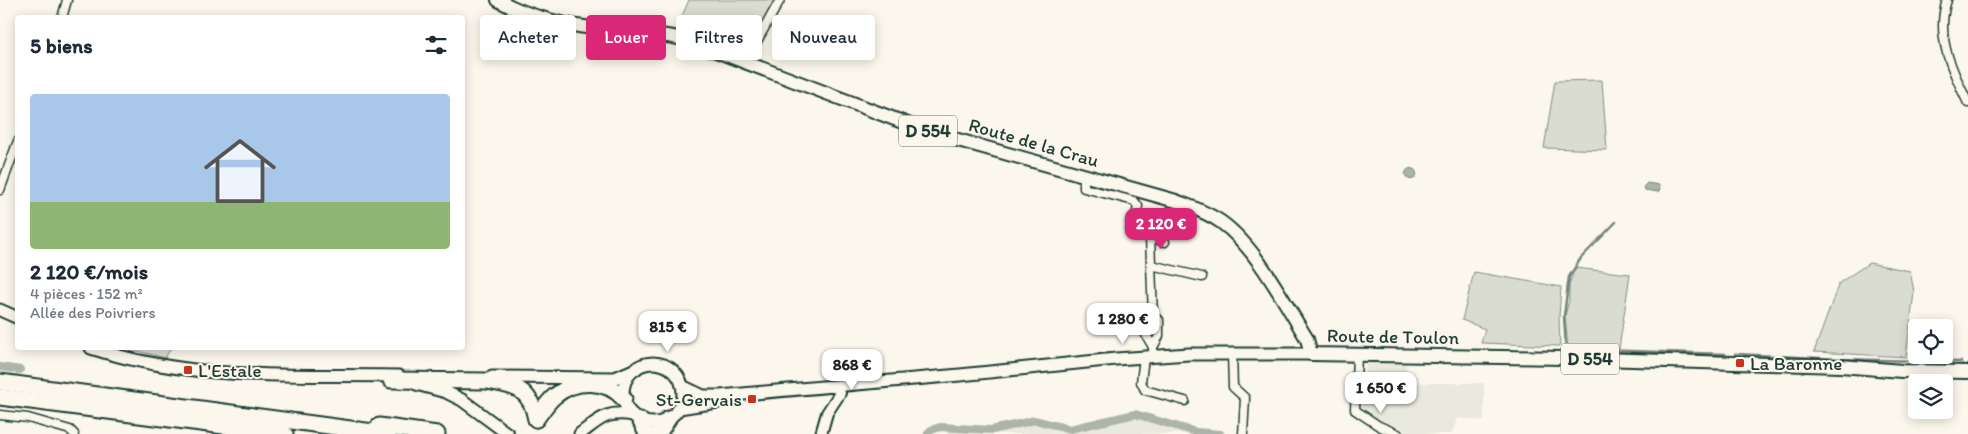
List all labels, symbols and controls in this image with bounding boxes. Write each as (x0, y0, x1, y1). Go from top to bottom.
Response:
chip: Acheter (480, 15, 576, 60)
chip: Louer (586, 15, 666, 60)
chip: Filtres (676, 15, 762, 60)
chip: Nouveau (772, 15, 875, 60)
icon: filters (422, 31, 450, 59)
text: 5 biens (30, 33, 93, 58)
street label: Route de la Crau (966, 113, 1102, 172)
road number: D 554 (899, 115, 957, 146)
icon: home (195, 126, 285, 216)
pin: 2 120 € (1115, 208, 1207, 250)
text: 2 120 € (1136, 214, 1186, 233)
text: 2 120 €/mois (30, 259, 148, 284)
text: 4 pièces · 152 m² (30, 284, 143, 303)
pin: 1 280 € (1077, 302, 1169, 345)
text: Allée des Poivriers (30, 303, 156, 322)
text: 1 280 € (1098, 309, 1148, 328)
pin: 815 € (633, 310, 703, 353)
text: 815 € (649, 317, 687, 336)
map controls (1908, 319, 1953, 419)
button: locate (1908, 319, 1953, 364)
street label: Route de Toulon (1327, 324, 1460, 349)
road number: D 554 (1561, 344, 1619, 374)
pin: 868 € (817, 348, 887, 391)
place label: La Baronne (1750, 352, 1842, 375)
text: 868 € (833, 355, 871, 374)
marker: La Baronne (1734, 357, 1746, 369)
place label: L'Estale (198, 359, 262, 382)
marker: L'Estale (182, 364, 194, 376)
pin: 1 650 € (1335, 372, 1427, 414)
button: layers (1908, 374, 1953, 419)
text: 1 650 € (1356, 378, 1406, 397)
place label: St-Gervais (656, 388, 742, 411)
marker: St-Gervais (746, 393, 758, 405)

